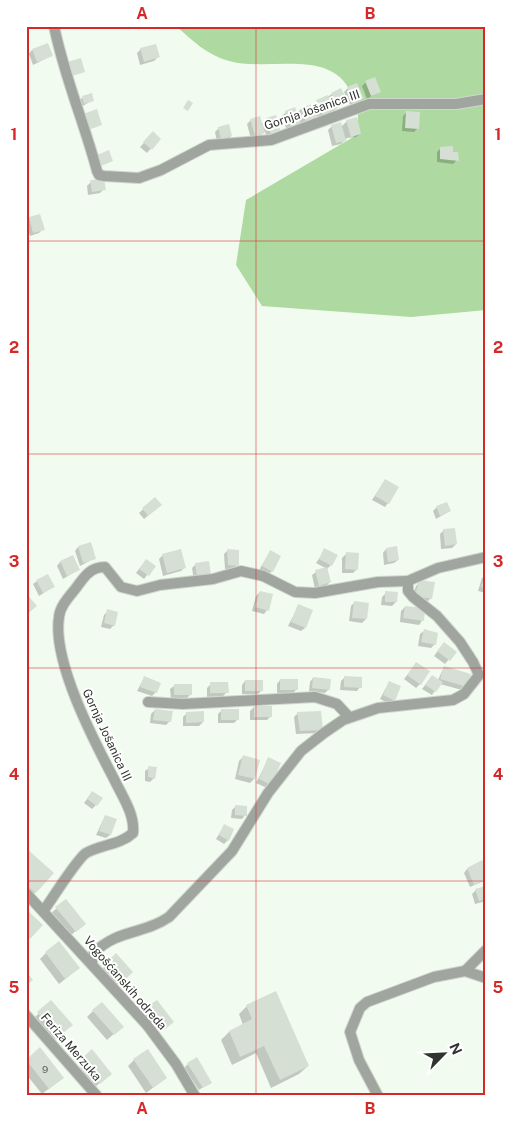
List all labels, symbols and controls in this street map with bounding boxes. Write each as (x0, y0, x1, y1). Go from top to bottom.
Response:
text: A (136, 4, 148, 23)
text: B (365, 4, 376, 23)
street label: Gornja Jošanica III (262, 87, 362, 133)
text: 1 (11, 125, 17, 144)
text: 1 (495, 125, 501, 144)
text: 2 (9, 338, 19, 357)
text: 2 (493, 338, 503, 357)
text: 3 (9, 552, 19, 571)
text: 3 (493, 552, 503, 571)
street label: Gornja Jošanica III (79, 687, 135, 783)
text: 4 (9, 765, 20, 784)
text: 4 (493, 765, 504, 784)
street label: Vogošćanskih odreda (81, 933, 169, 1033)
text: 5 (9, 978, 20, 997)
text: 5 (493, 978, 504, 997)
street label: Feriza Merzuka (38, 1010, 104, 1084)
north arrow (420, 1030, 470, 1080)
text: N (446, 1040, 465, 1057)
house number: 9 (42, 1063, 48, 1075)
text: A (136, 1099, 148, 1118)
text: B (365, 1099, 376, 1118)

